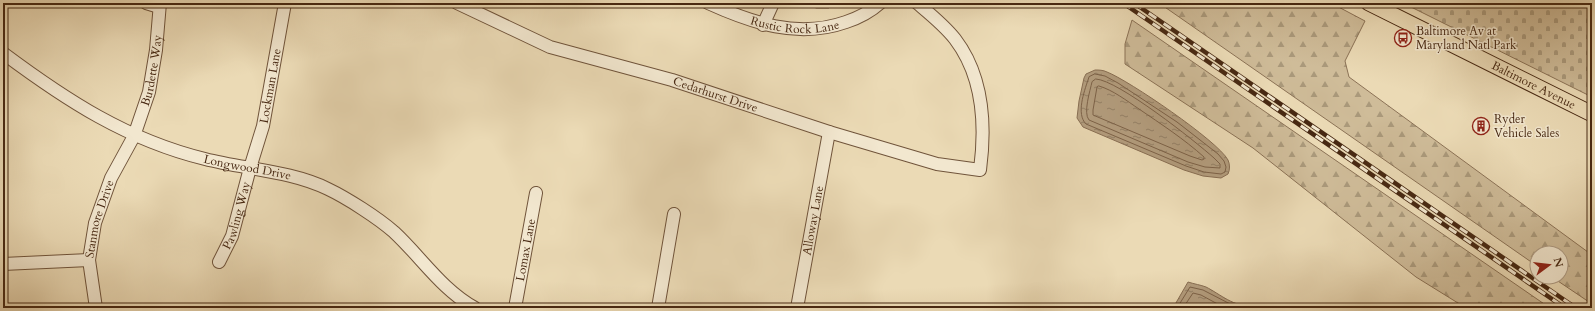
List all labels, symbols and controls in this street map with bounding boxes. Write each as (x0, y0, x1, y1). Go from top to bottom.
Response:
street label: Rustic Rock Lane (749, 12, 841, 37)
place label: Baltimore Av at Maryland Natl Park (1416, 23, 1517, 53)
bus stop icon: Baltimore Av at Maryland Natl Park (1393, 28, 1413, 48)
street label: Burdette Way (137, 33, 165, 108)
street label: Lockman Lane (256, 47, 285, 125)
street label: Baltimore Avenue (1489, 57, 1579, 113)
street label: Cedarhurst Drive (671, 73, 760, 116)
place label: Ryder Vehicle Sales (1494, 111, 1559, 141)
building icon: Ryder Vehicle Sales (1471, 116, 1491, 136)
street label: Longwood Drive (202, 151, 293, 184)
street label: Stanmore Drive (81, 178, 118, 259)
street label: Pawling Way (219, 179, 254, 252)
street label: Alloway Lane (799, 184, 827, 256)
street label: Lomax Lane (512, 218, 539, 282)
north arrow (1529, 245, 1569, 285)
text: N (1550, 256, 1567, 270)

